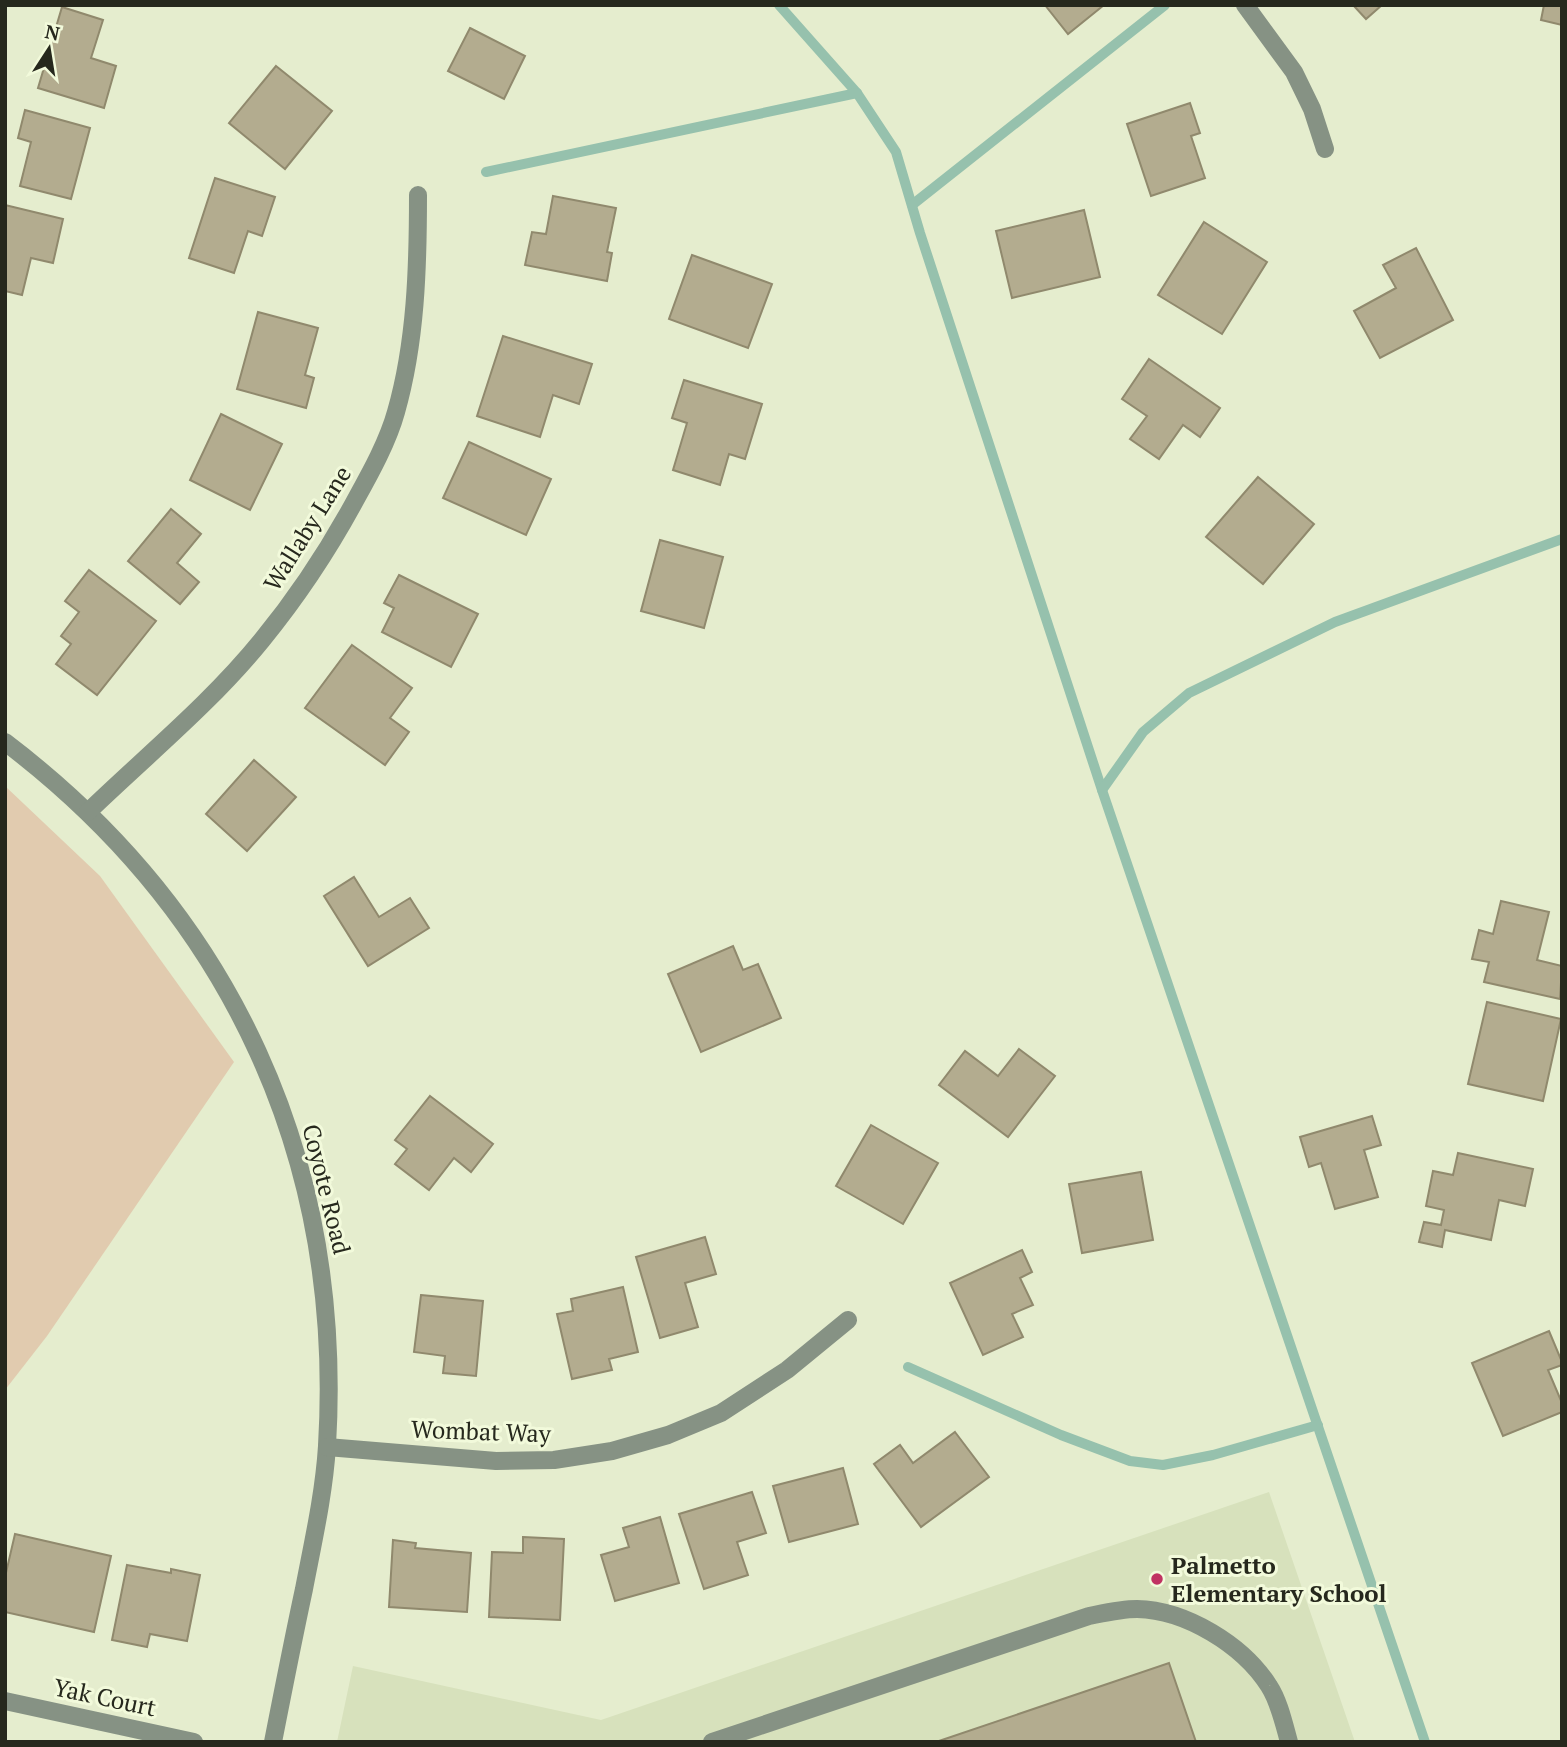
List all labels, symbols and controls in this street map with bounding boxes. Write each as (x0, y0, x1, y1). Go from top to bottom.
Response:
north arrow (14, 14, 84, 84)
text: N (43, 18, 63, 46)
street label: Wallaby Lane (256, 459, 358, 597)
street label: Coyote Road (295, 1121, 359, 1257)
street label: Wombat Way (411, 1413, 552, 1449)
place label: Palmetto Elementary School (1171, 1549, 1386, 1609)
marker: Palmetto Elementary School (1149, 1571, 1165, 1587)
street label: Yak Court (51, 1671, 159, 1723)

